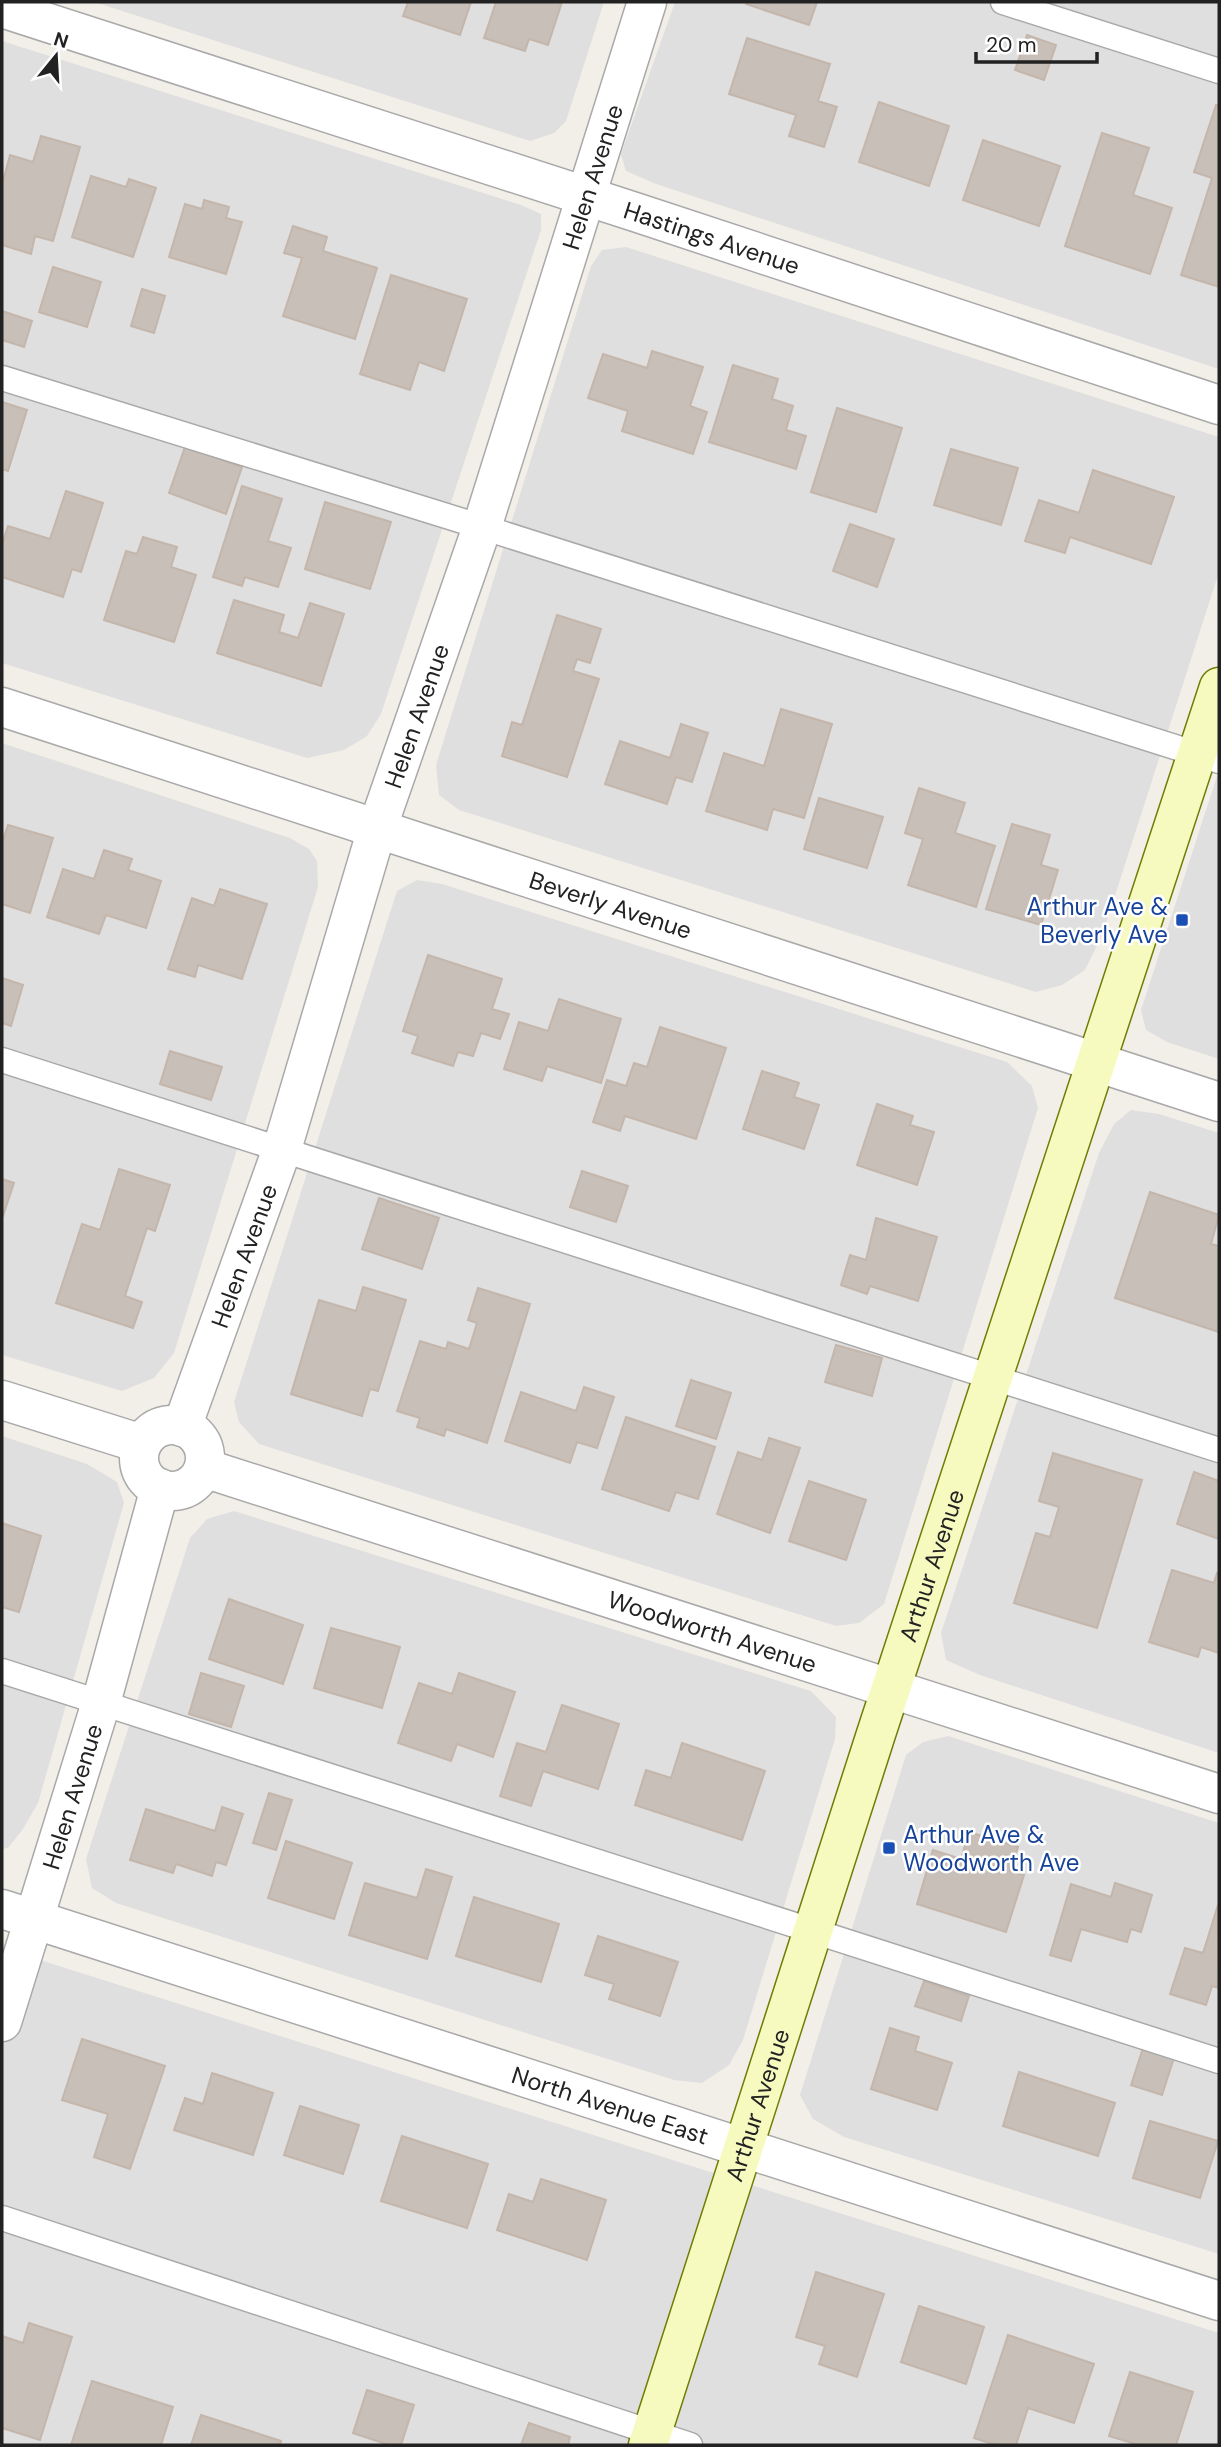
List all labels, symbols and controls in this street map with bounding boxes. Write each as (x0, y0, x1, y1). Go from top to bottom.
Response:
north arrow (21, 21, 91, 91)
scale bar (976, 21, 1097, 65)
text: N (51, 26, 72, 54)
text: 20 m (986, 31, 1037, 59)
street label: Helen Avenue (555, 100, 629, 253)
street label: Hastings Avenue (620, 194, 804, 281)
street label: Helen Avenue (377, 640, 456, 792)
street label: Beverly Avenue (526, 864, 696, 945)
place label: Arthur Ave & Beverly Ave (1027, 891, 1168, 950)
marker: Arthur Ave & Beverly Ave (1174, 912, 1190, 928)
street label: Helen Avenue (204, 1180, 284, 1332)
street label: Arthur Avenue (892, 1485, 971, 1646)
street label: Woodworth Avenue (604, 1583, 821, 1679)
street label: Helen Avenue (35, 1720, 109, 1873)
place label: Arthur Ave & Woodworth Ave (903, 1819, 1079, 1878)
marker: Arthur Ave & Woodworth Ave (881, 1840, 897, 1856)
street label: Arthur Avenue (718, 2025, 796, 2185)
street label: North Avenue East (508, 2059, 713, 2151)

